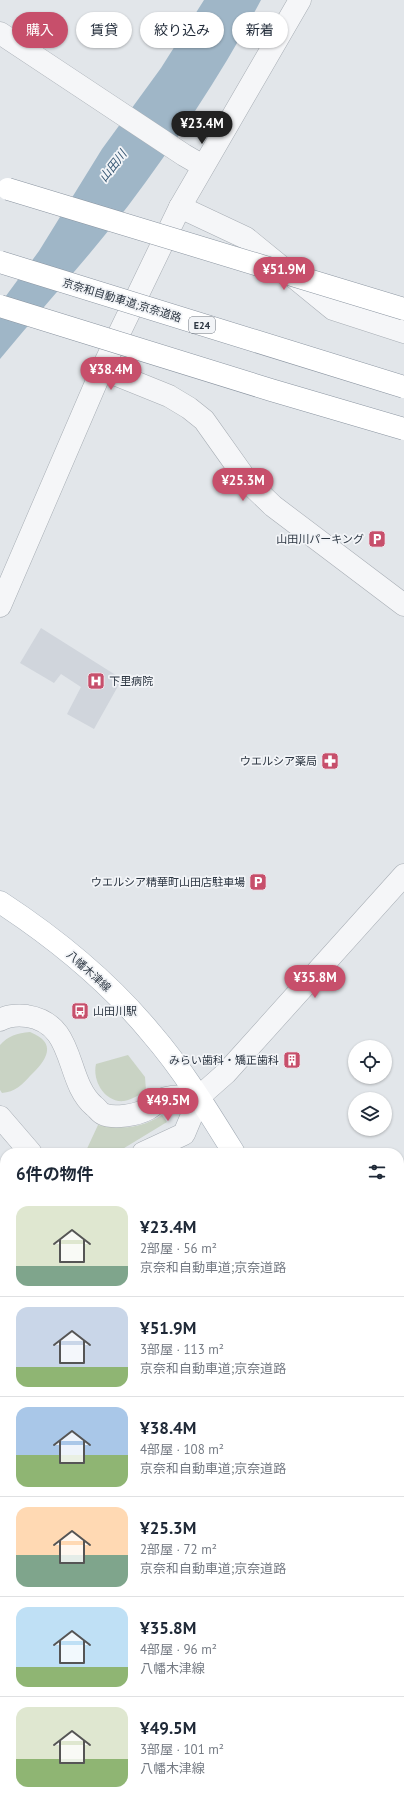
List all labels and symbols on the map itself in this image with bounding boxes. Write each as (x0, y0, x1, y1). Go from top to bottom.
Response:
pin: ¥23.4M (169, 111, 235, 145)
water label: 山田川 (96, 145, 131, 184)
pin: ¥51.9M (251, 257, 317, 291)
street label: 京奈和自動車道;京奈道路 (61, 275, 183, 325)
road number: E24 (189, 317, 215, 333)
pin: ¥38.4M (78, 357, 144, 391)
pin: ¥25.3M (210, 468, 276, 502)
parking icon: 山田川パーキング (367, 529, 387, 549)
place label: 山田川パーキング (276, 532, 364, 546)
hospital icon: 下里病院 (86, 671, 106, 691)
place label: 下里病院 (109, 674, 153, 688)
pharmacy icon: ウエルシア薬局 (320, 751, 340, 771)
place label: ウエルシア薬局 (240, 754, 317, 768)
parking icon: ウエルシア精華町山田店駐車場 (248, 872, 268, 892)
place label: ウエルシア精華町山田店駐車場 (91, 875, 245, 889)
street label: 八幡木津線 (64, 947, 114, 995)
pin: ¥35.8M (282, 965, 348, 999)
bus stop icon: 山田川駅 (70, 1001, 90, 1021)
place label: 山田川駅 (93, 1004, 137, 1018)
building icon: みらい歯科・矯正歯科 (282, 1050, 302, 1070)
place label: みらい歯科・矯正歯科 (169, 1053, 279, 1067)
pin: ¥49.5M (135, 1088, 201, 1122)

